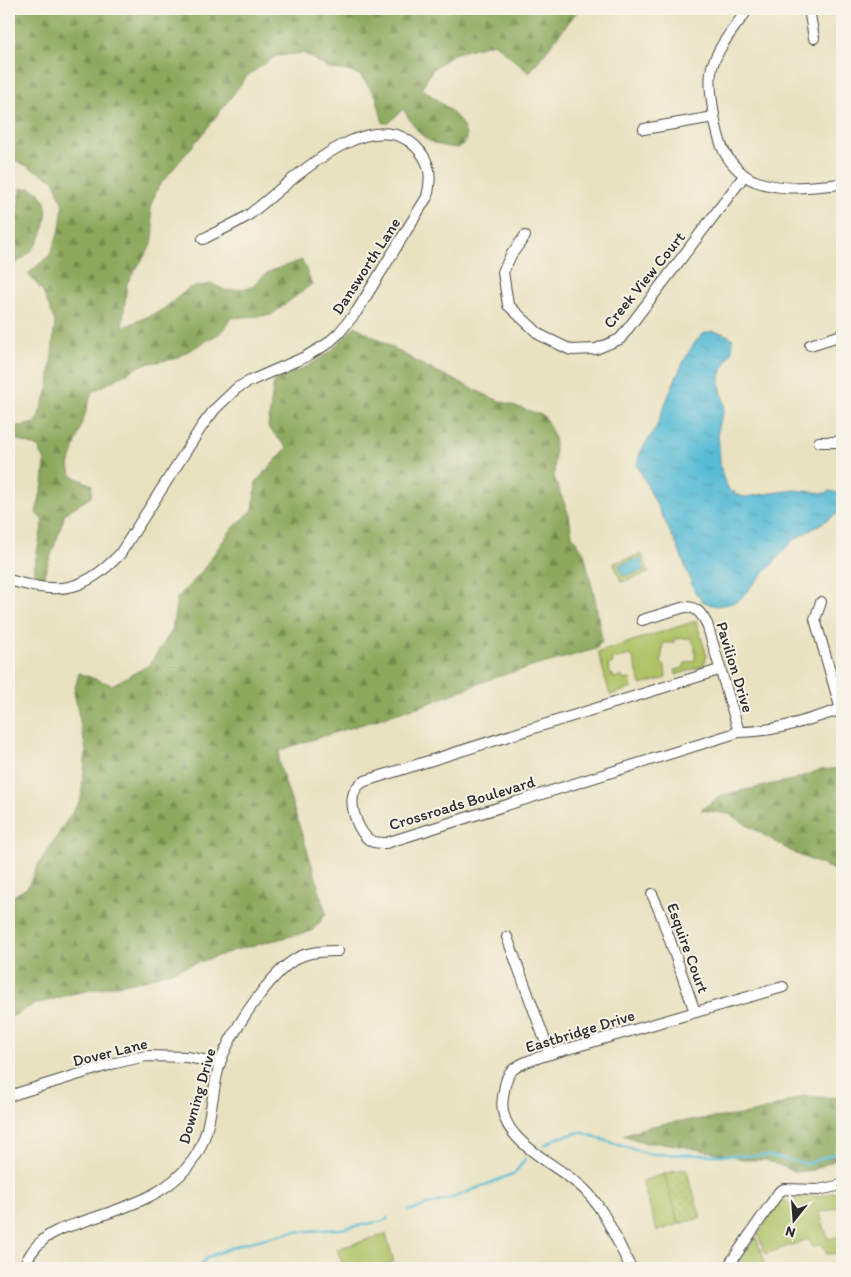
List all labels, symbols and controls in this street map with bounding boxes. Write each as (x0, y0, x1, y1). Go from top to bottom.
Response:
street label: Dansworth Lane (328, 214, 404, 318)
street label: Creek View Court (599, 228, 689, 332)
street label: Pavilion Drive (712, 619, 758, 715)
street label: Crossroads Boulevard (387, 772, 537, 834)
street label: Esquire Court (663, 900, 713, 996)
street label: Eastbridge Drive (523, 1005, 637, 1057)
street label: Dover Lane (71, 1034, 149, 1070)
street label: Downing Drive (174, 1046, 220, 1146)
north arrow (768, 1194, 818, 1244)
text: N (783, 1222, 797, 1241)

